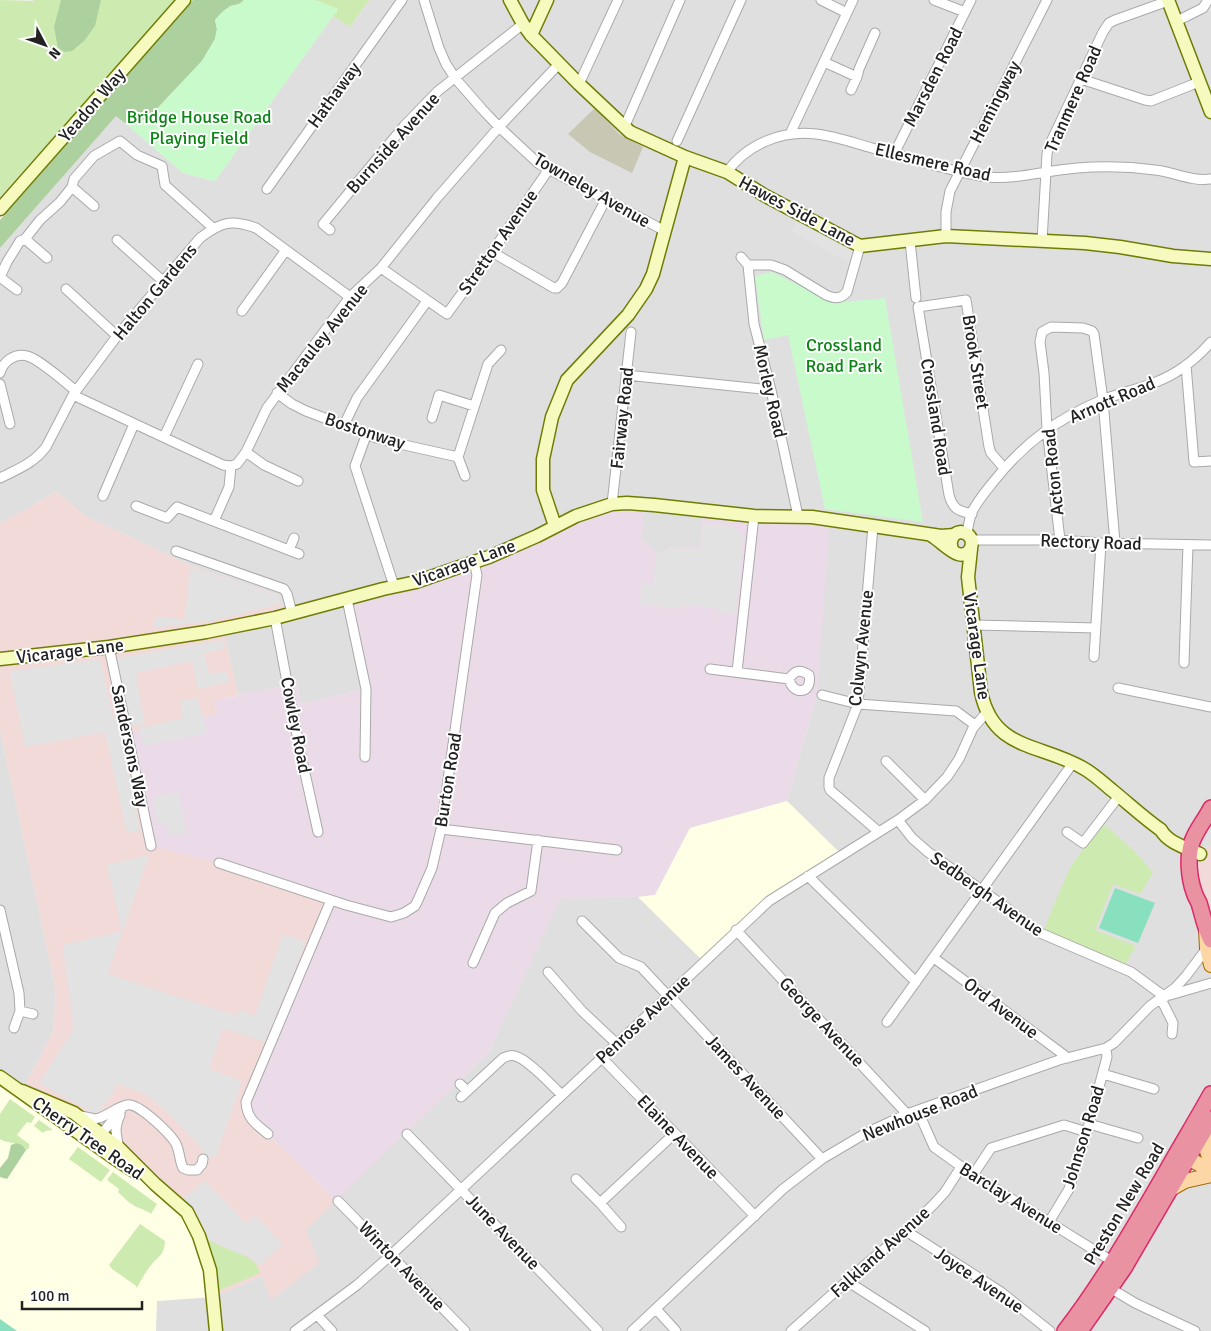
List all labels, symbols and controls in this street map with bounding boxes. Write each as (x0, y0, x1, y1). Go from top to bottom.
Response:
north arrow (20, 20, 70, 70)
street label: Marsden Road (898, 23, 968, 131)
street label: Tranmere Road (1040, 42, 1106, 156)
text: N (45, 44, 64, 62)
street label: Hemingway (965, 56, 1025, 147)
street label: Hathaway (303, 57, 366, 132)
street label: Yeadon Way (54, 63, 130, 146)
street label: Burnside Avenue (342, 88, 444, 198)
park label: Bridge House Road Playing Field (126, 106, 272, 149)
street label: Ellesmere Road (873, 138, 993, 186)
street label: Towneley Avenue (530, 148, 654, 232)
street label: Hawes Side Lane (735, 171, 859, 251)
street label: Stretton Avenue (454, 185, 542, 299)
street label: Halton Gardens (108, 239, 202, 345)
street label: Macauley Avenue (271, 279, 373, 397)
street label: Brook Street (958, 313, 994, 411)
park label: Crossland Road Park (805, 334, 883, 377)
street label: Morley Road (749, 342, 791, 440)
street label: Crossland Road (916, 357, 956, 477)
street label: Fairway Road (606, 366, 638, 470)
street label: Arnott Road (1065, 372, 1159, 428)
street label: Bostonway (322, 408, 409, 455)
street label: Acton Road (1038, 428, 1068, 516)
street label: Rectory Road (1040, 529, 1142, 555)
street label: Vicarage Lane (409, 534, 519, 592)
street label: Colwyn Avenue (844, 589, 878, 707)
street label: Vicarage Lane (959, 591, 995, 701)
street label: Vicarage Lane (15, 633, 125, 669)
street label: Cowley Road (276, 675, 316, 775)
street label: Sandersons Way (106, 683, 154, 810)
street label: Burton Road (430, 731, 466, 829)
street label: Sedbergh Avenue (926, 847, 1048, 941)
street label: Penrose Avenue (591, 970, 695, 1068)
street label: George Avenue (775, 972, 869, 1072)
street label: Ord Avenue (959, 973, 1043, 1043)
street label: James Avenue (701, 1030, 791, 1124)
street label: Newhouse Road (859, 1080, 981, 1146)
street label: Johnson Road (1057, 1083, 1109, 1191)
street label: Elaine Avenue (632, 1090, 724, 1184)
street label: Cherry Tree Road (28, 1092, 148, 1184)
street label: Preston New Road (1079, 1139, 1169, 1269)
street label: Barclay Avenue (955, 1157, 1067, 1239)
street label: June Avenue (461, 1189, 545, 1275)
street label: Falkland Avenue (826, 1202, 934, 1302)
street label: Winton Avenue (354, 1217, 450, 1315)
street label: Joyce Avenue (930, 1242, 1028, 1318)
scale bar (22, 1278, 142, 1310)
text: 100 m (30, 1287, 70, 1305)

